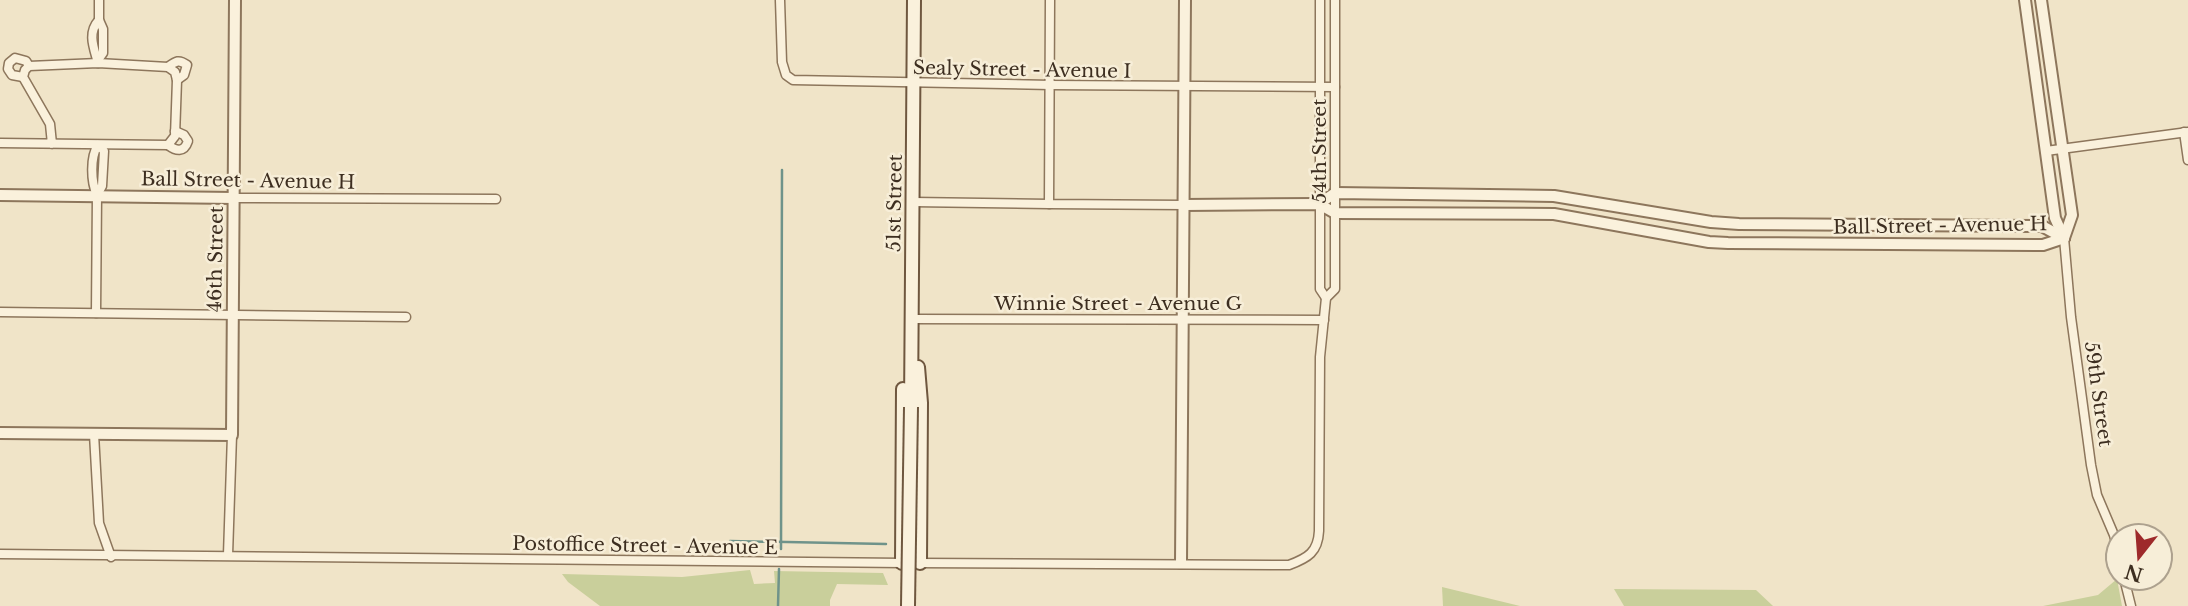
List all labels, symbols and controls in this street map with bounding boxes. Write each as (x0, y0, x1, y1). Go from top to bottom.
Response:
street label: Sealy Street - Avenue I (913, 56, 1132, 83)
street label: 54th Street (1308, 98, 1331, 203)
street label: 51st Street (882, 153, 907, 252)
street label: Ball Street - Avenue H (141, 167, 355, 194)
street label: 46th Street (203, 205, 228, 312)
street label: Ball Street - Avenue H (1833, 212, 2047, 239)
street label: Winnie Street - Avenue G (993, 292, 1243, 315)
street label: 59th Street (2080, 340, 2117, 449)
north arrow (2104, 522, 2174, 592)
street label: Postoffice Street - Avenue E (512, 532, 778, 559)
text: N (2122, 559, 2146, 586)

